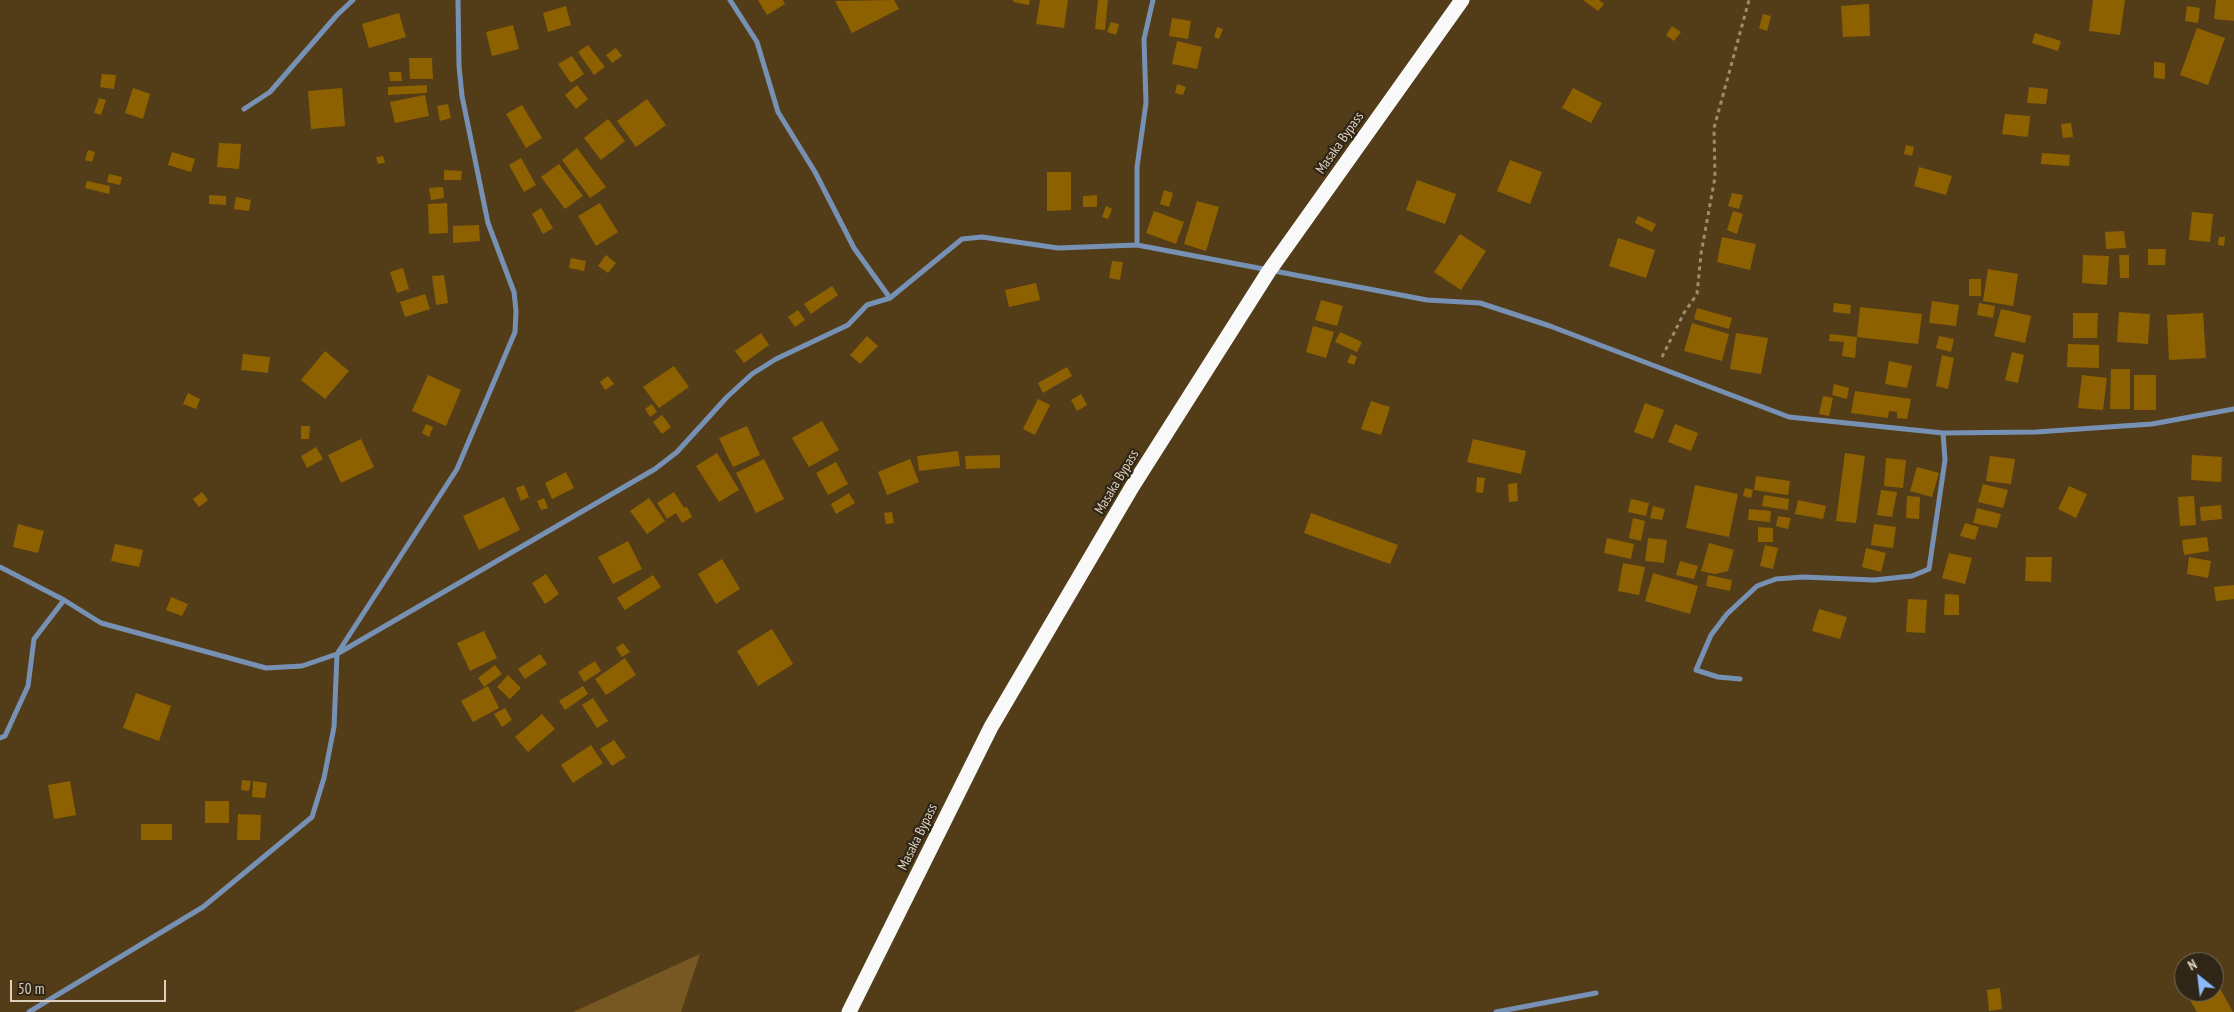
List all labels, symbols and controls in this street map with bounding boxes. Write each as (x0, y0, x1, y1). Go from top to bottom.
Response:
street label: Masaka Bypass (1313, 109, 1367, 177)
street label: Masaka Bypass (1091, 447, 1143, 517)
street label: Masaka Bypass (895, 801, 941, 873)
north arrow (2174, 952, 2224, 1002)
text: N (2185, 955, 2200, 974)
scale bar (12, 970, 169, 1002)
text: 50 m (18, 979, 44, 998)

